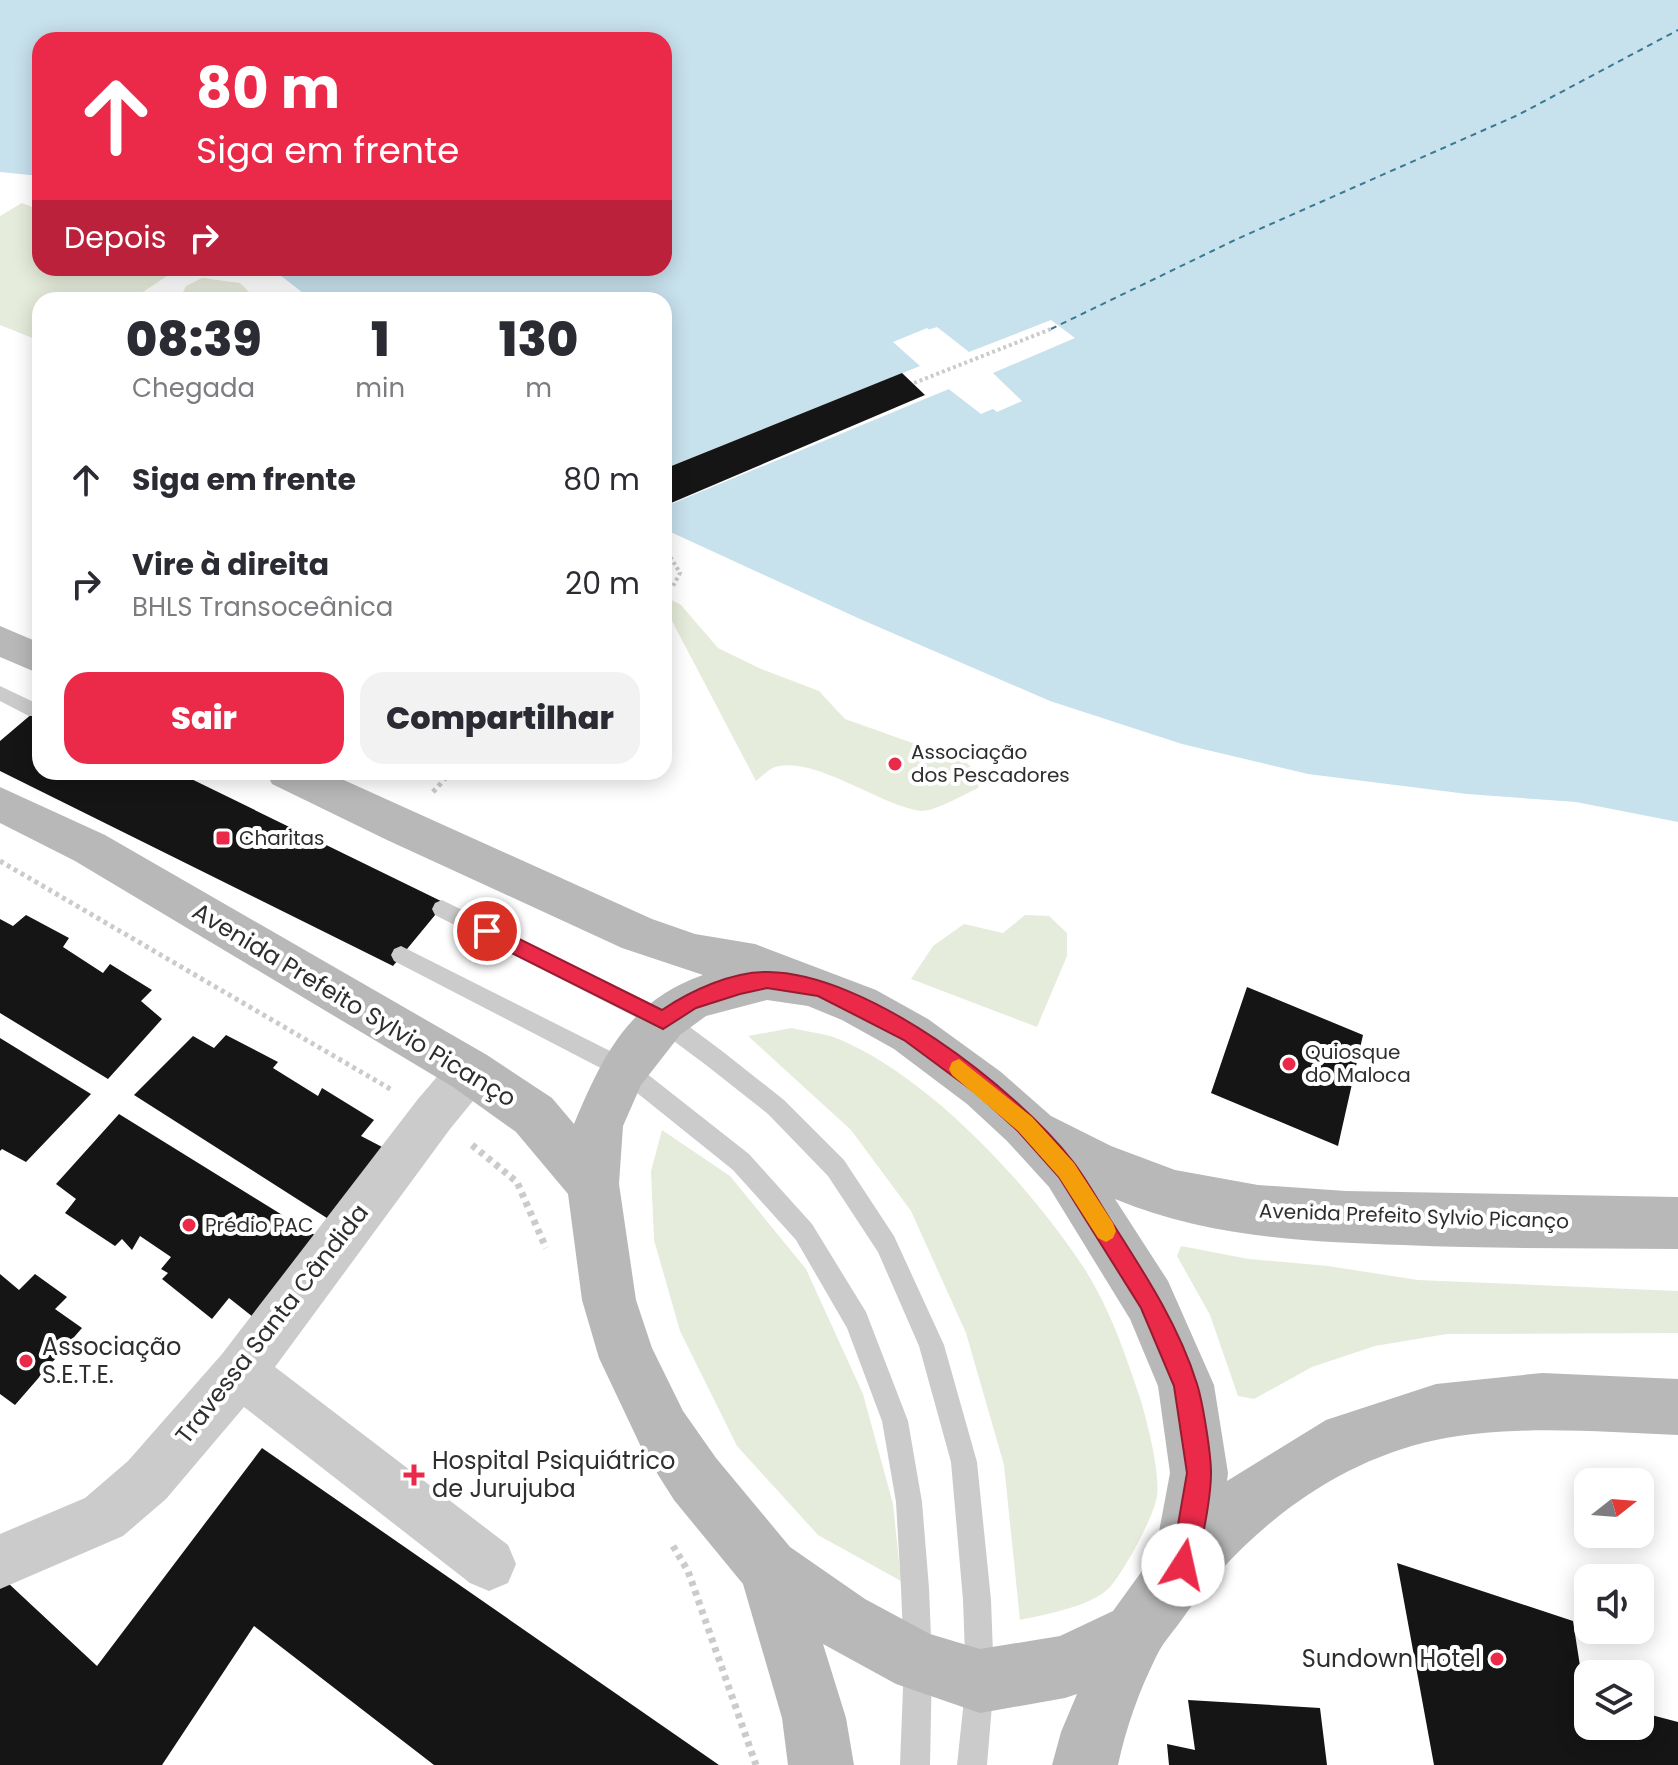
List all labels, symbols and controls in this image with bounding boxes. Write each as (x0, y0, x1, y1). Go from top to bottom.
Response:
text: 80 m (196, 49, 340, 128)
icon: ahead (64, 64, 168, 168)
text: Siga em frente (196, 125, 459, 176)
text: Depois (64, 216, 166, 259)
icon: right (182, 216, 226, 260)
text: 08:39 (126, 306, 262, 373)
text: 1 (371, 306, 389, 373)
text: 130 (499, 306, 578, 373)
text: Chegada (132, 370, 255, 406)
text: min (355, 370, 405, 406)
text: m (525, 370, 552, 406)
icon: ahead (64, 458, 108, 502)
text: Siga em frente (132, 458, 356, 501)
text: 80 m (563, 458, 640, 501)
text: Vire à direita (132, 543, 329, 586)
icon: right (64, 562, 108, 606)
text: 20 m (565, 562, 640, 605)
text: BHLS Transoceânica (132, 589, 393, 625)
button: Sair (64, 672, 344, 764)
button: Compartilhar (360, 672, 640, 764)
place label: Associação dos Pescadores (911, 738, 1070, 789)
marker: Associação dos Pescadores (886, 755, 904, 773)
place label: Charitas (239, 824, 324, 852)
marker: Charitas (214, 829, 232, 847)
street label: Avenida Prefeito Sylvio Picanço (186, 895, 522, 1115)
pin (453, 897, 521, 965)
icon: arrive (465, 909, 509, 953)
place label: Quiosque do Maloca (1305, 1038, 1411, 1089)
marker: Quiosque do Maloca (1280, 1055, 1298, 1073)
street label: Travessa Santa Cândida (168, 1197, 376, 1450)
street label: Avenida Prefeito Sylvio Picanço (1259, 1197, 1569, 1235)
place label: Prédio PAC (205, 1211, 314, 1239)
marker: Prédio PAC (180, 1216, 198, 1234)
place label: Associação S.E.T.E. (42, 1330, 181, 1391)
marker: Associação S.E.T.E. (17, 1352, 35, 1370)
place label: Hospital Psiquiátrico de Jurujuba (432, 1444, 675, 1505)
marker: Hospital Psiquiátrico de Jurujuba (403, 1464, 425, 1486)
north arrow (1574, 1468, 1654, 1548)
map controls (1574, 1468, 1654, 1740)
position arrow (1141, 1523, 1225, 1607)
button: sound (1574, 1564, 1654, 1644)
place label: Sundown Hotel (1302, 1642, 1481, 1675)
marker: Sundown Hotel (1488, 1650, 1506, 1668)
button: layers (1574, 1660, 1654, 1740)

